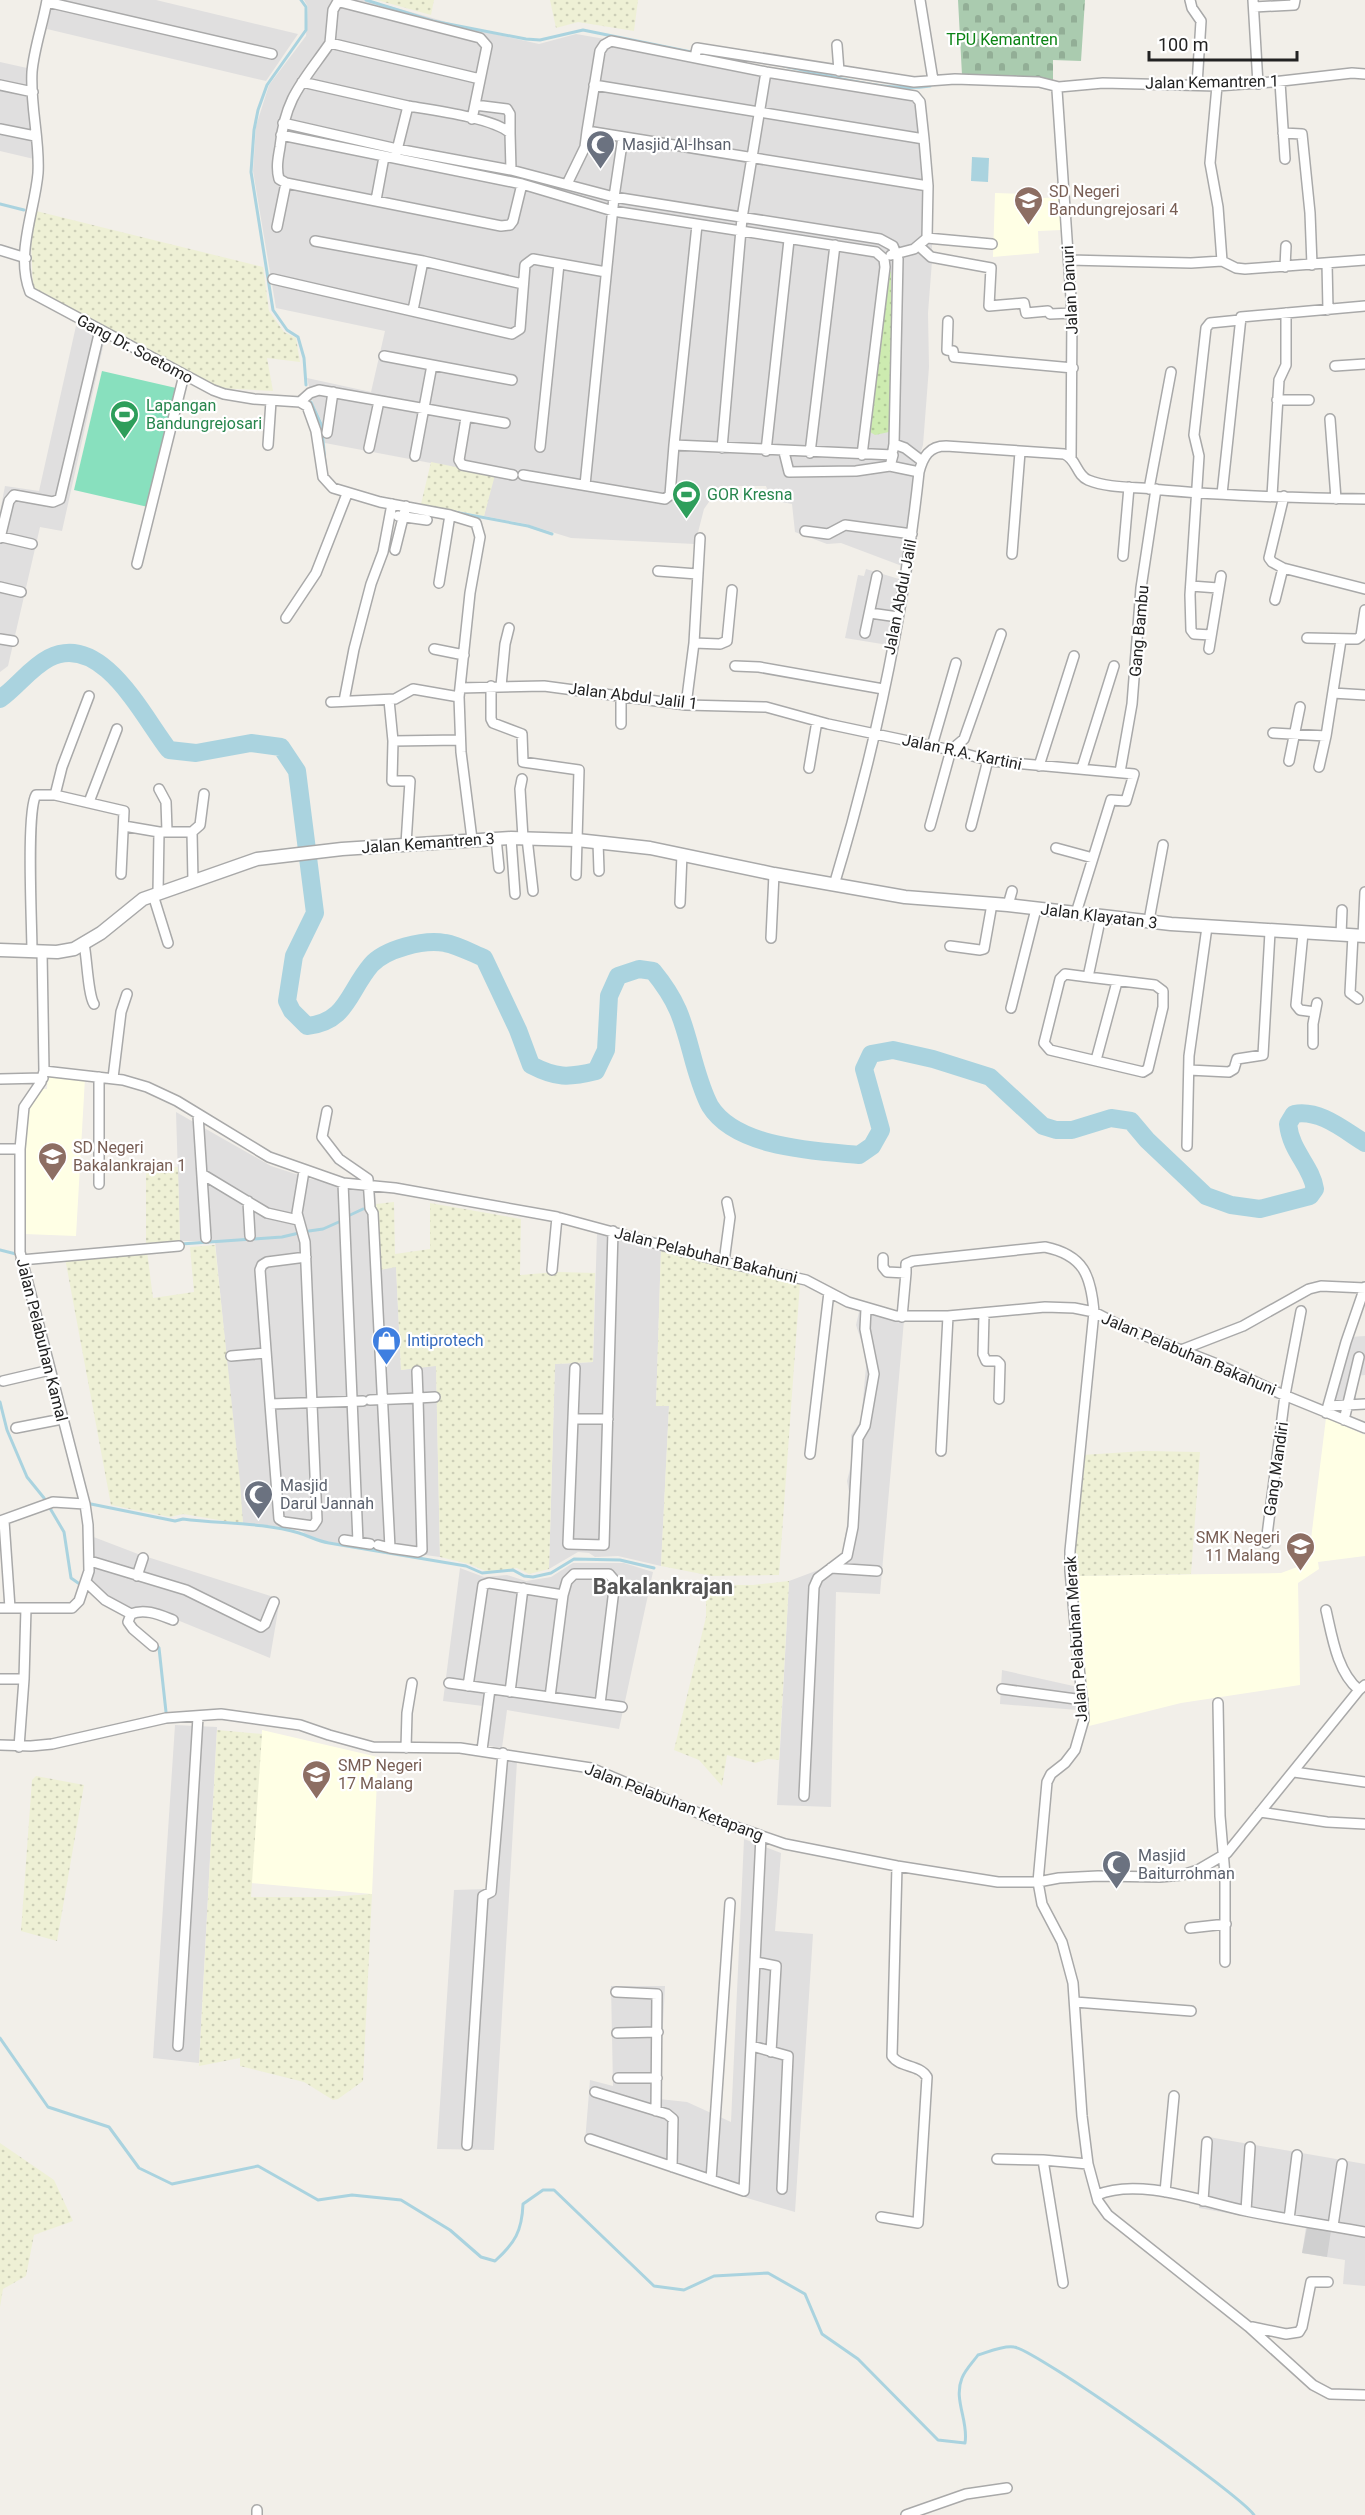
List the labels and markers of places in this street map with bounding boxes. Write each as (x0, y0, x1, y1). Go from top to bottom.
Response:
mosque icon: Masjid Al-Ihsan (585, 128, 617, 170)
place label: Masjid Al-Ihsan (622, 135, 731, 154)
place label: SD Negeri Bandungrejosari 4 (1049, 182, 1178, 219)
school or university icon: SD Negeri Bandungrejosari 4 (1012, 184, 1044, 226)
place label: Lapangan Bandungrejosari (146, 396, 262, 433)
sports icon: Lapangan Bandungrejosari (109, 398, 141, 440)
sports icon: GOR Kresna (670, 478, 702, 520)
place label: GOR Kresna (707, 485, 792, 504)
place label: SD Negeri Bakalankrajan 1 (73, 1138, 186, 1175)
school or university icon: SD Negeri Bakalankrajan 1 (36, 1140, 68, 1182)
shop icon: Intiprotech (370, 1324, 402, 1366)
place label: Intiprotech (407, 1331, 484, 1350)
place label: Masjid Darul Jannah (280, 1476, 374, 1513)
mosque icon: Masjid Darul Jannah (243, 1478, 275, 1520)
place label: SMK Negeri 11 Malang (1196, 1528, 1280, 1565)
school or university icon: SMK Negeri 11 Malang (1285, 1530, 1317, 1572)
place label: SMP Negeri 17 Malang (338, 1756, 422, 1793)
school or university icon: SMP Negeri 17 Malang (301, 1758, 333, 1800)
place label: Masjid Baiturrohman (1138, 1846, 1235, 1883)
mosque icon: Masjid Baiturrohman (1101, 1848, 1133, 1890)

